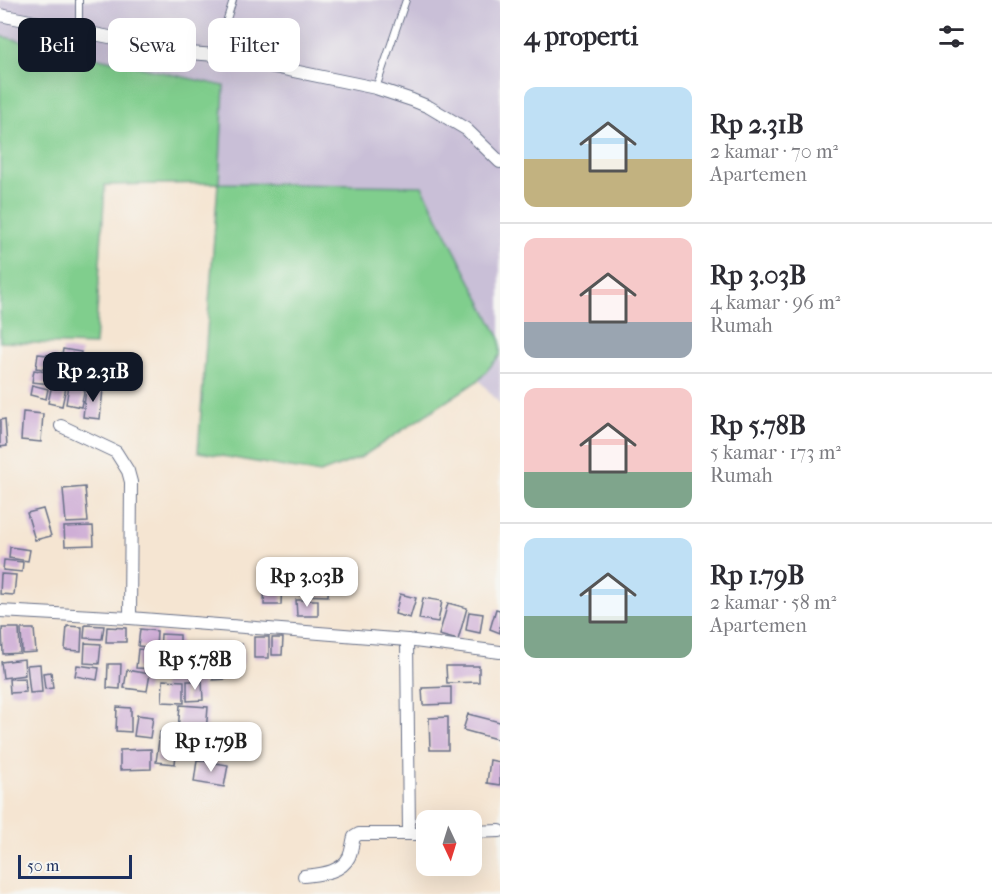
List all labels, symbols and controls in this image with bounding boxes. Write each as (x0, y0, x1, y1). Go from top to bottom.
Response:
chip: Beli (18, 18, 96, 72)
chip: Sewa (108, 18, 196, 72)
chip: Filter (208, 18, 300, 72)
icon: filters (935, 20, 968, 53)
text: 4 properti (524, 21, 638, 52)
text: Rp 2.31B (710, 109, 804, 140)
icon: home (572, 111, 644, 183)
text: 2 kamar · 70 m² (710, 140, 838, 163)
text: Apartemen (710, 163, 807, 186)
text: Rp 3.03B (710, 260, 806, 291)
icon: home (572, 262, 644, 334)
text: 4 kamar · 96 m² (710, 291, 840, 314)
text: Rumah (710, 314, 773, 337)
pin: Rp 2.31B (31, 352, 155, 403)
text: Rp 2.31B (57, 360, 129, 383)
text: Rp 5.78B (710, 410, 806, 441)
icon: home (572, 412, 644, 484)
text: 5 kamar · 173 m² (710, 441, 841, 464)
text: Rumah (710, 464, 773, 487)
pin: Rp 3.03B (245, 557, 369, 608)
text: Rp 1.79B (710, 560, 804, 591)
icon: home (572, 562, 644, 634)
text: Rp 3.03B (270, 565, 344, 588)
text: 2 kamar · 58 m² (710, 591, 836, 614)
text: Apartemen (710, 614, 807, 637)
pin: Rp 5.78B (133, 640, 257, 691)
text: Rp 5.78B (158, 648, 232, 671)
pin: Rp 1.79B (149, 722, 273, 773)
text: Rp 1.79B (175, 730, 247, 753)
north arrow (416, 810, 482, 876)
map controls (416, 810, 482, 876)
scale bar (18, 852, 132, 880)
text: 50 m (27, 856, 59, 875)

